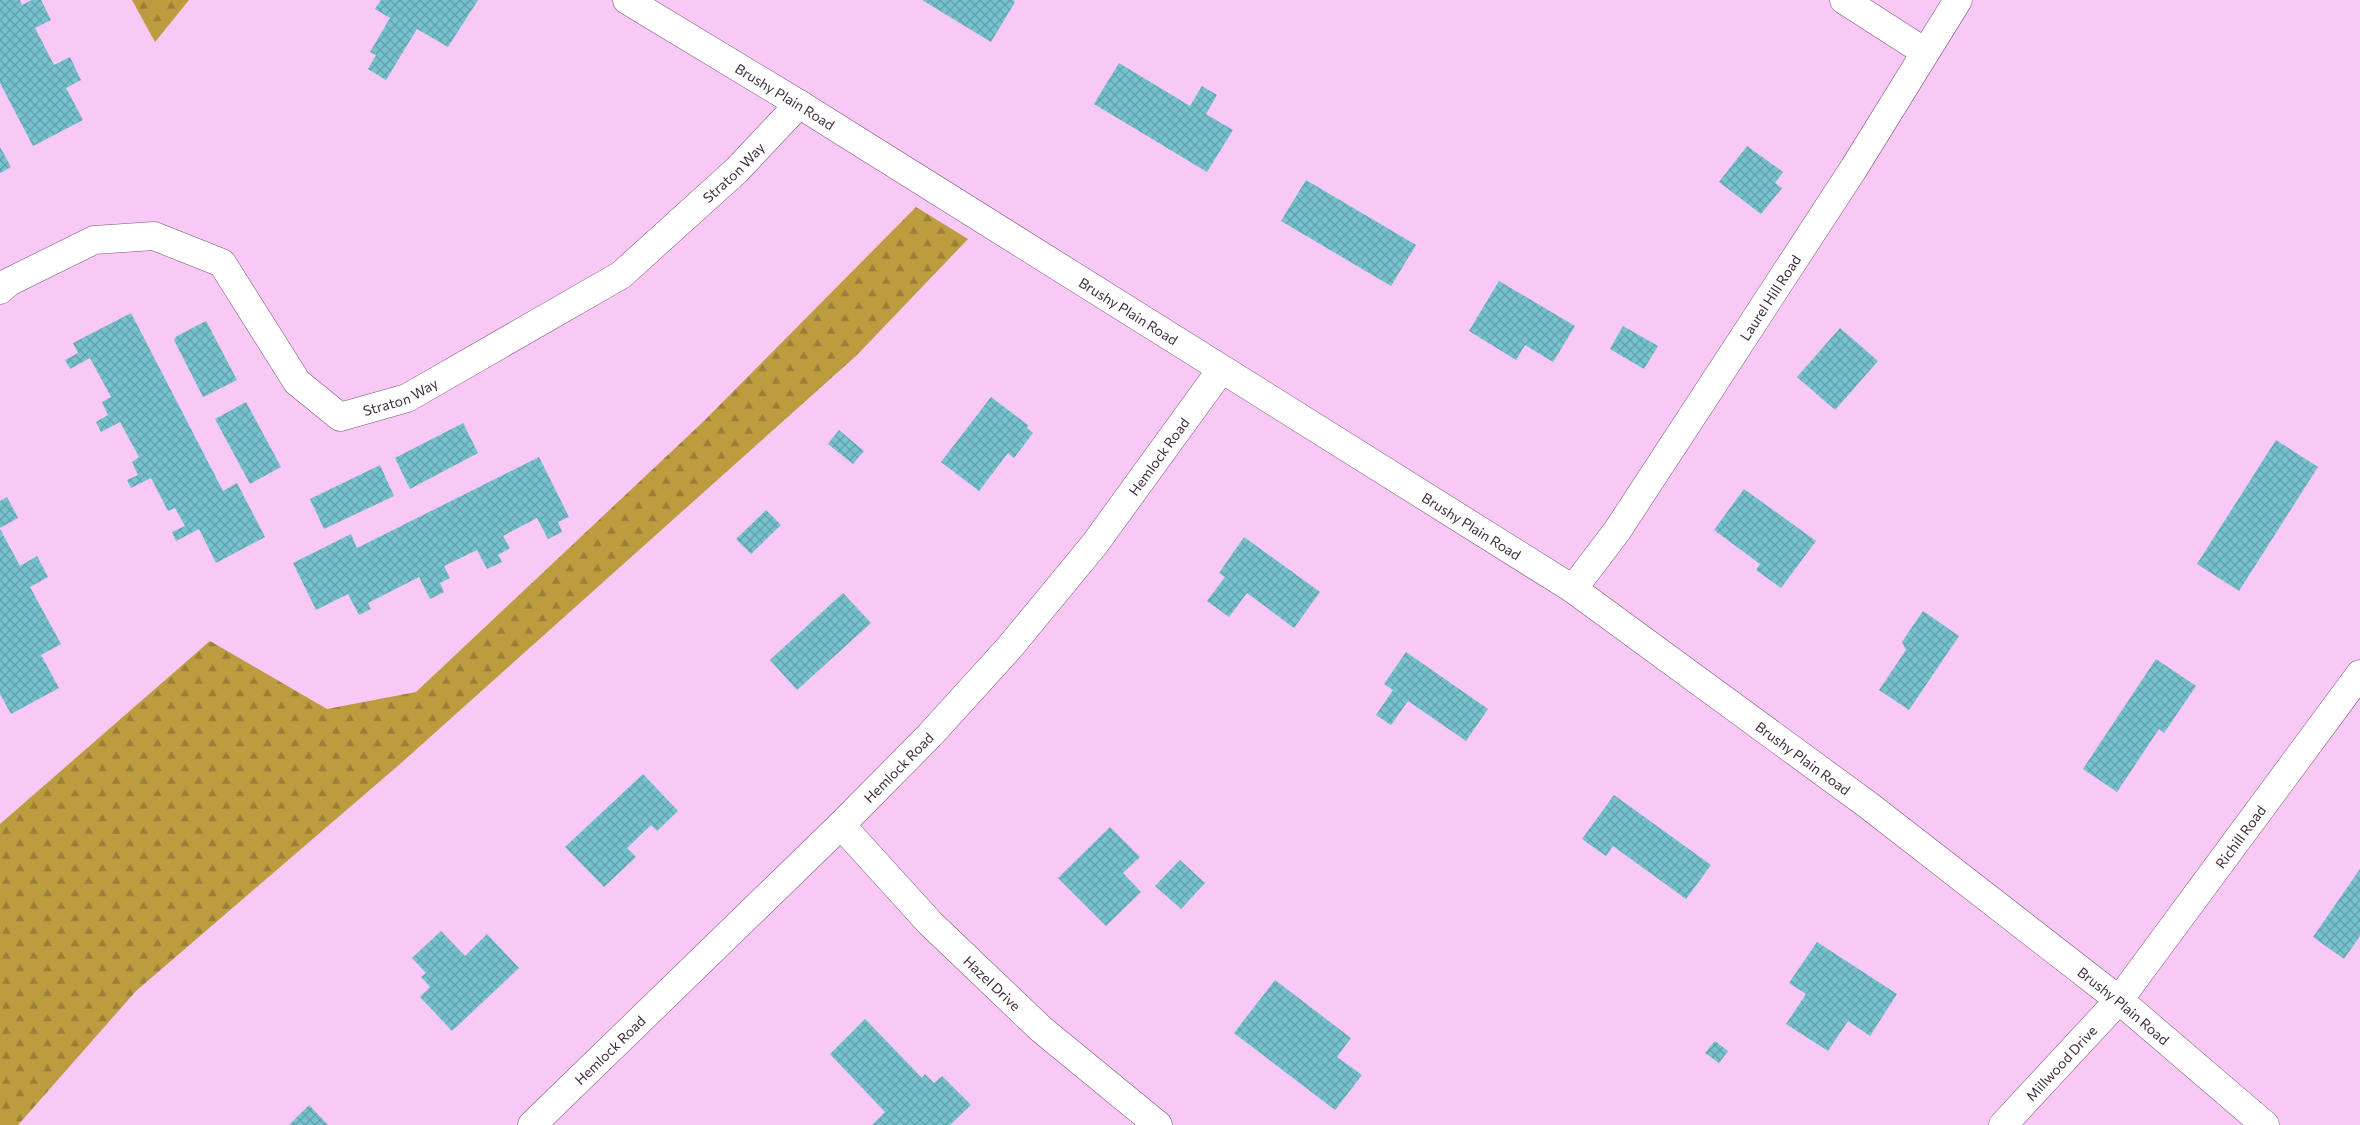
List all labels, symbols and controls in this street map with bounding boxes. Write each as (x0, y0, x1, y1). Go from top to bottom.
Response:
street label: Brushy Plain Road (732, 59, 838, 133)
street label: Straton Way (699, 138, 767, 206)
street label: Laurel Hill Road (1736, 251, 1804, 343)
street label: Brushy Plain Road (1076, 273, 1181, 348)
street label: Straton Way (361, 374, 441, 419)
street label: Hemlock Road (1125, 414, 1192, 498)
street label: Brushy Plain Road (1419, 488, 1524, 563)
street label: Brushy Plain Road (1753, 717, 1854, 798)
street label: Hemlock Road (860, 728, 937, 806)
street label: Richill Road (2211, 802, 2269, 871)
street label: Hazel Drive (961, 952, 1025, 1014)
street label: Brushy Plain Road (2075, 963, 2173, 1048)
street label: Hemlock Road (571, 1012, 648, 1088)
street label: Millwood Drive (2022, 1022, 2100, 1104)

